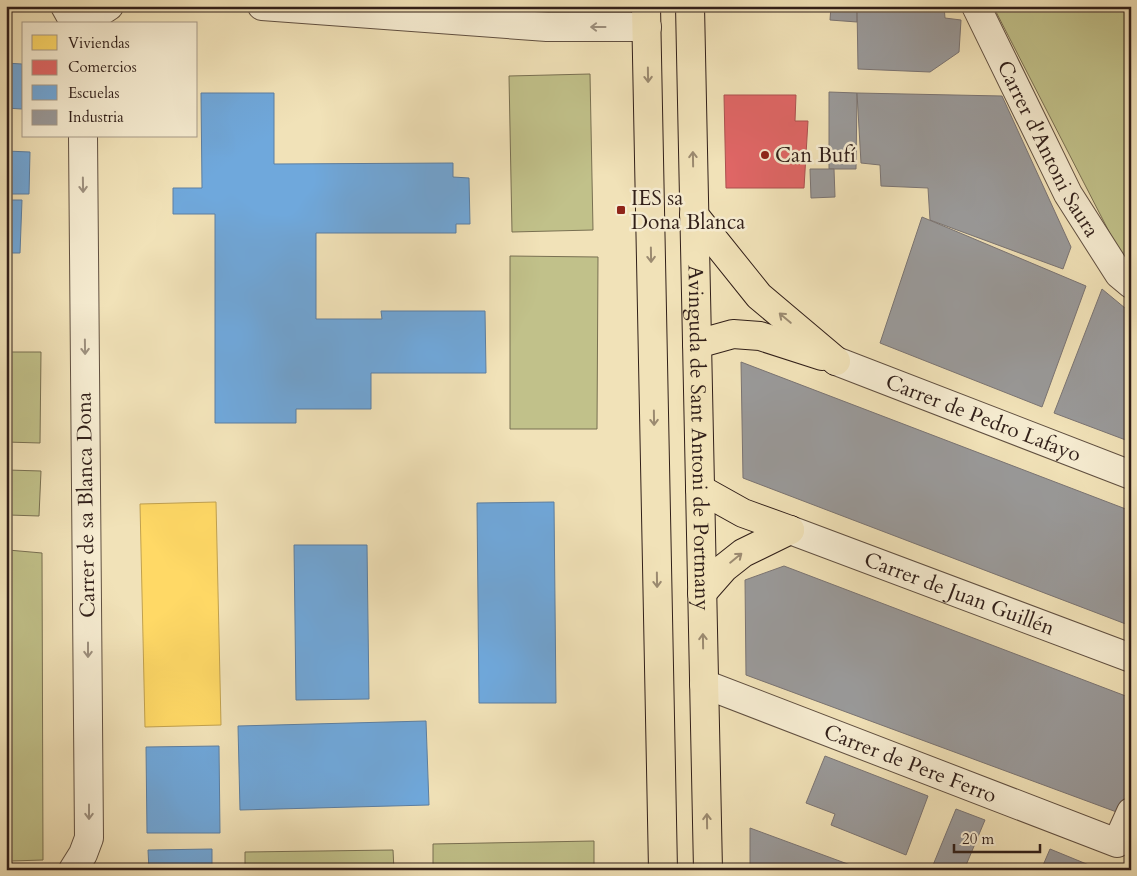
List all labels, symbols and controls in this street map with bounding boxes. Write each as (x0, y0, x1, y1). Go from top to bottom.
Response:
legend (22, 22, 198, 138)
one-way arrow (590, 22, 606, 32)
text: Viviendas (68, 33, 130, 53)
street label: Carrer d'Antoni Saura (990, 56, 1106, 243)
text: Comercios (68, 57, 137, 77)
one-way arrow (643, 67, 652, 83)
text: Escuelas (68, 83, 119, 103)
text: Industria (68, 107, 124, 127)
place label: Can Bufí (775, 141, 856, 170)
marker: Can Bufí (759, 149, 771, 161)
one-way arrow (688, 151, 698, 168)
one-way arrow (78, 176, 88, 193)
place label: IES sa Dona Blanca (631, 184, 745, 237)
marker: IES sa Dona Blanca (615, 204, 627, 216)
one-way arrow (646, 247, 656, 263)
street label: Avinguda de Sant Antoni de Portmany (681, 265, 717, 611)
one-way arrow (779, 313, 792, 324)
one-way arrow (80, 339, 90, 355)
street label: Carrer de Pedro Lafayo (881, 367, 1085, 469)
street label: Carrer de sa Blanca Dona (70, 392, 102, 618)
one-way arrow (649, 410, 659, 426)
street label: Carrer de Juan Guillén (860, 545, 1059, 643)
one-way arrow (730, 553, 743, 564)
one-way arrow (652, 572, 662, 588)
one-way arrow (698, 633, 708, 650)
one-way arrow (83, 642, 93, 658)
street label: Carrer de Pere Ferro (820, 717, 1001, 810)
one-way arrow (84, 804, 94, 820)
one-way arrow (702, 813, 712, 830)
scale bar (954, 821, 1041, 853)
text: 20 m (962, 829, 994, 849)

